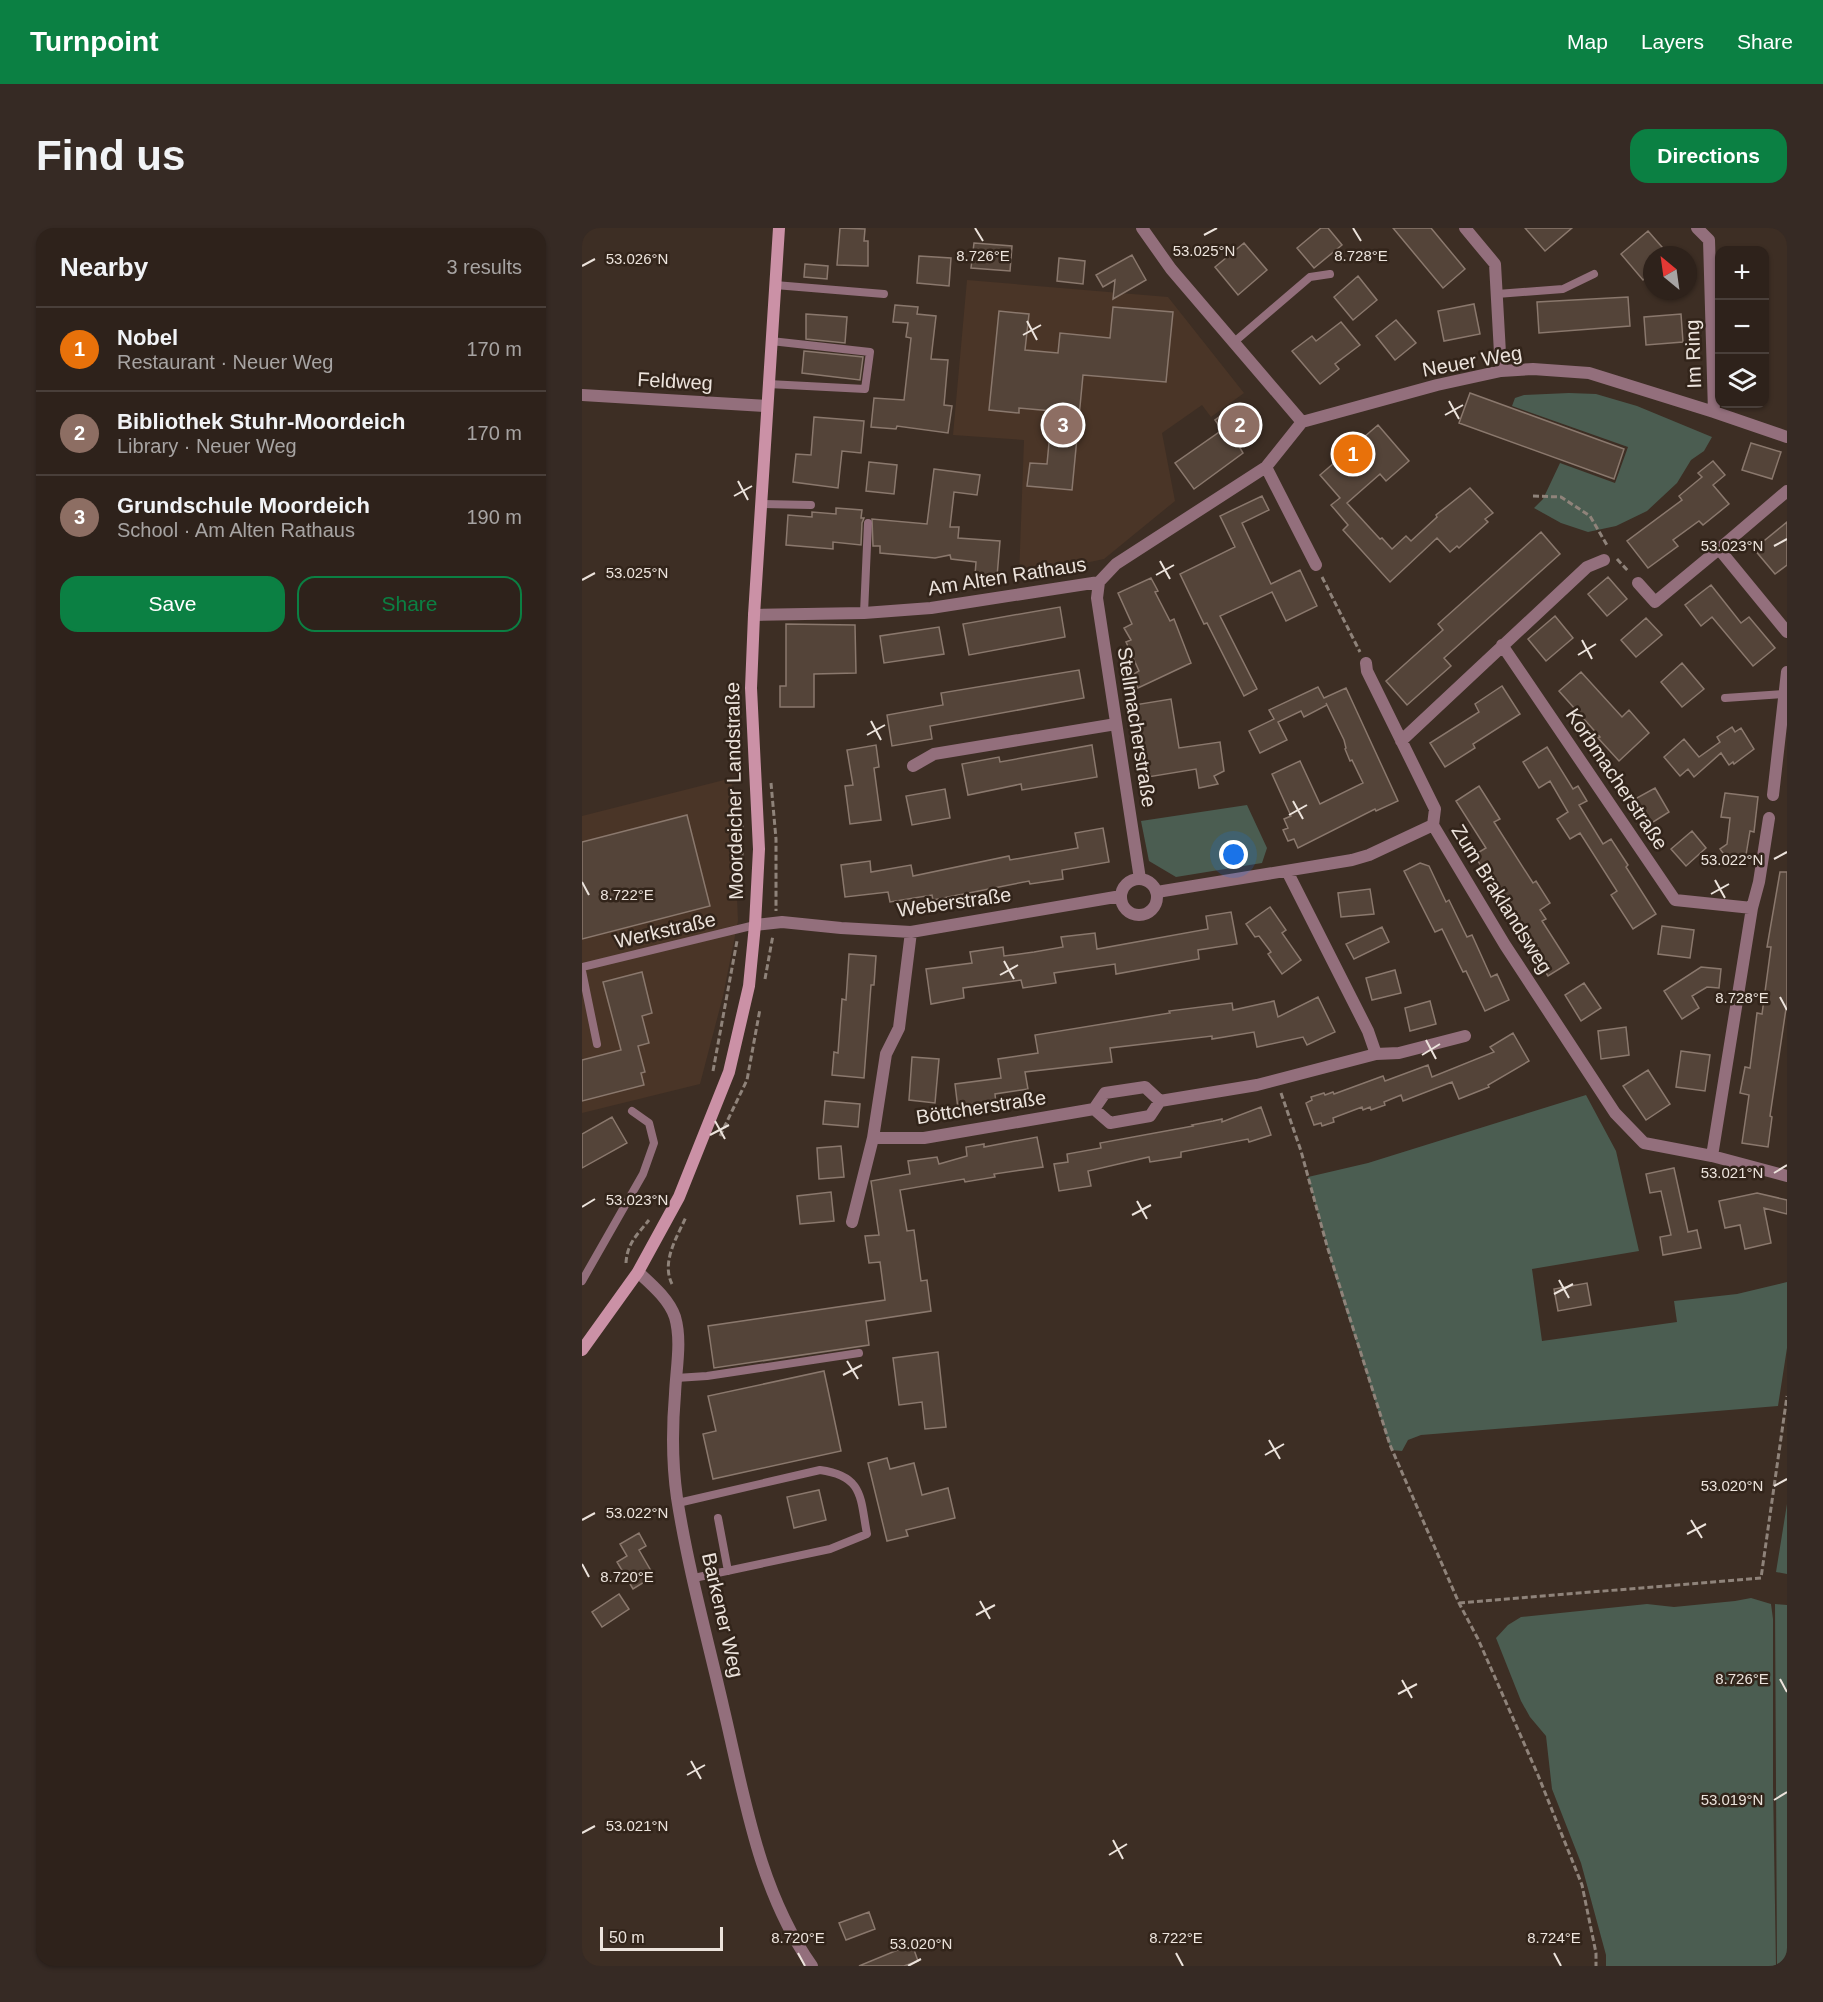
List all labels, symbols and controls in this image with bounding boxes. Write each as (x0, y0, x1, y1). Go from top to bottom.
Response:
text: Turnpoint (30, 26, 159, 57)
text: Map (1567, 30, 1608, 53)
text: Layers (1641, 30, 1704, 53)
text: Share (1737, 30, 1793, 53)
button: Directions (1630, 129, 1787, 183)
text: Find us (36, 132, 185, 179)
text: 53.025°N (1173, 242, 1235, 259)
north arrow (1643, 246, 1697, 300)
map controls (1715, 246, 1769, 408)
button: + (1715, 246, 1769, 300)
text: 8.726°E (956, 247, 1010, 264)
text: 8.728°E (1334, 247, 1388, 264)
text: 53.026°N (606, 250, 668, 267)
text: Nearby (60, 252, 148, 282)
text: 3 results (446, 256, 522, 278)
button: − (1715, 300, 1769, 354)
street label: Im Ring (1681, 319, 1705, 389)
text: Nobel (117, 325, 178, 350)
text: 1 (74, 338, 85, 360)
text: 170 m (466, 338, 522, 360)
street label: Neuer Weg (1420, 341, 1524, 381)
text: Restaurant · Neuer Weg (117, 351, 333, 373)
button: layers (1715, 354, 1769, 408)
street label: Feldweg (637, 368, 713, 394)
pin: 3 (1044, 402, 1082, 448)
pin: 2 (1220, 402, 1260, 448)
text: Bibliothek Stuhr-Moordeich (117, 409, 405, 434)
text: 2 (74, 422, 85, 444)
text: 170 m (466, 422, 522, 444)
pin: 1 (1334, 432, 1372, 476)
text: Library · Neuer Weg (117, 435, 297, 457)
text: Grundschule Moordeich (117, 493, 370, 518)
text: 3 (74, 506, 85, 528)
text: 190 m (466, 506, 522, 528)
text: School · Am Alten Rathaus (117, 519, 355, 541)
text: 53.023°N (1701, 537, 1763, 554)
street label: Am Alten Rathaus (926, 553, 1088, 599)
text: 53.025°N (606, 564, 668, 581)
button: Save (60, 576, 285, 632)
button: Share (297, 576, 522, 632)
street label: Stellmacherstraße (1113, 645, 1161, 809)
street label: Moordeicher Landstraße (721, 682, 747, 900)
street label: Korbmacherstraße (1562, 704, 1672, 854)
street label: Zum Braklandsweg (1447, 821, 1557, 977)
your location (1219, 840, 1248, 869)
text: 53.022°N (1701, 851, 1763, 868)
street label: Weberstraße (895, 883, 1013, 921)
text: 8.722°E (600, 886, 654, 903)
street label: Werkstraße (612, 908, 718, 952)
text: 8.728°E (1715, 989, 1769, 1006)
street label: Böttcherstraße (915, 1086, 1047, 1128)
text: 53.021°N (1701, 1164, 1763, 1181)
text: 53.023°N (606, 1191, 668, 1208)
text: 53.020°N (1701, 1477, 1763, 1494)
text: 53.022°N (606, 1504, 668, 1521)
street label: Barkener Weg (698, 1550, 748, 1680)
text: 8.720°E (600, 1568, 654, 1585)
text: 8.726°E (1715, 1670, 1769, 1687)
text: 53.019°N (1701, 1791, 1763, 1808)
text: 53.021°N (606, 1817, 668, 1834)
scale bar (600, 1924, 723, 1952)
text: 50 m (609, 1929, 645, 1946)
text: 8.720°E (771, 1929, 825, 1946)
text: 8.722°E (1149, 1929, 1203, 1946)
text: 8.724°E (1527, 1929, 1581, 1946)
text: 53.020°N (890, 1935, 952, 1952)

